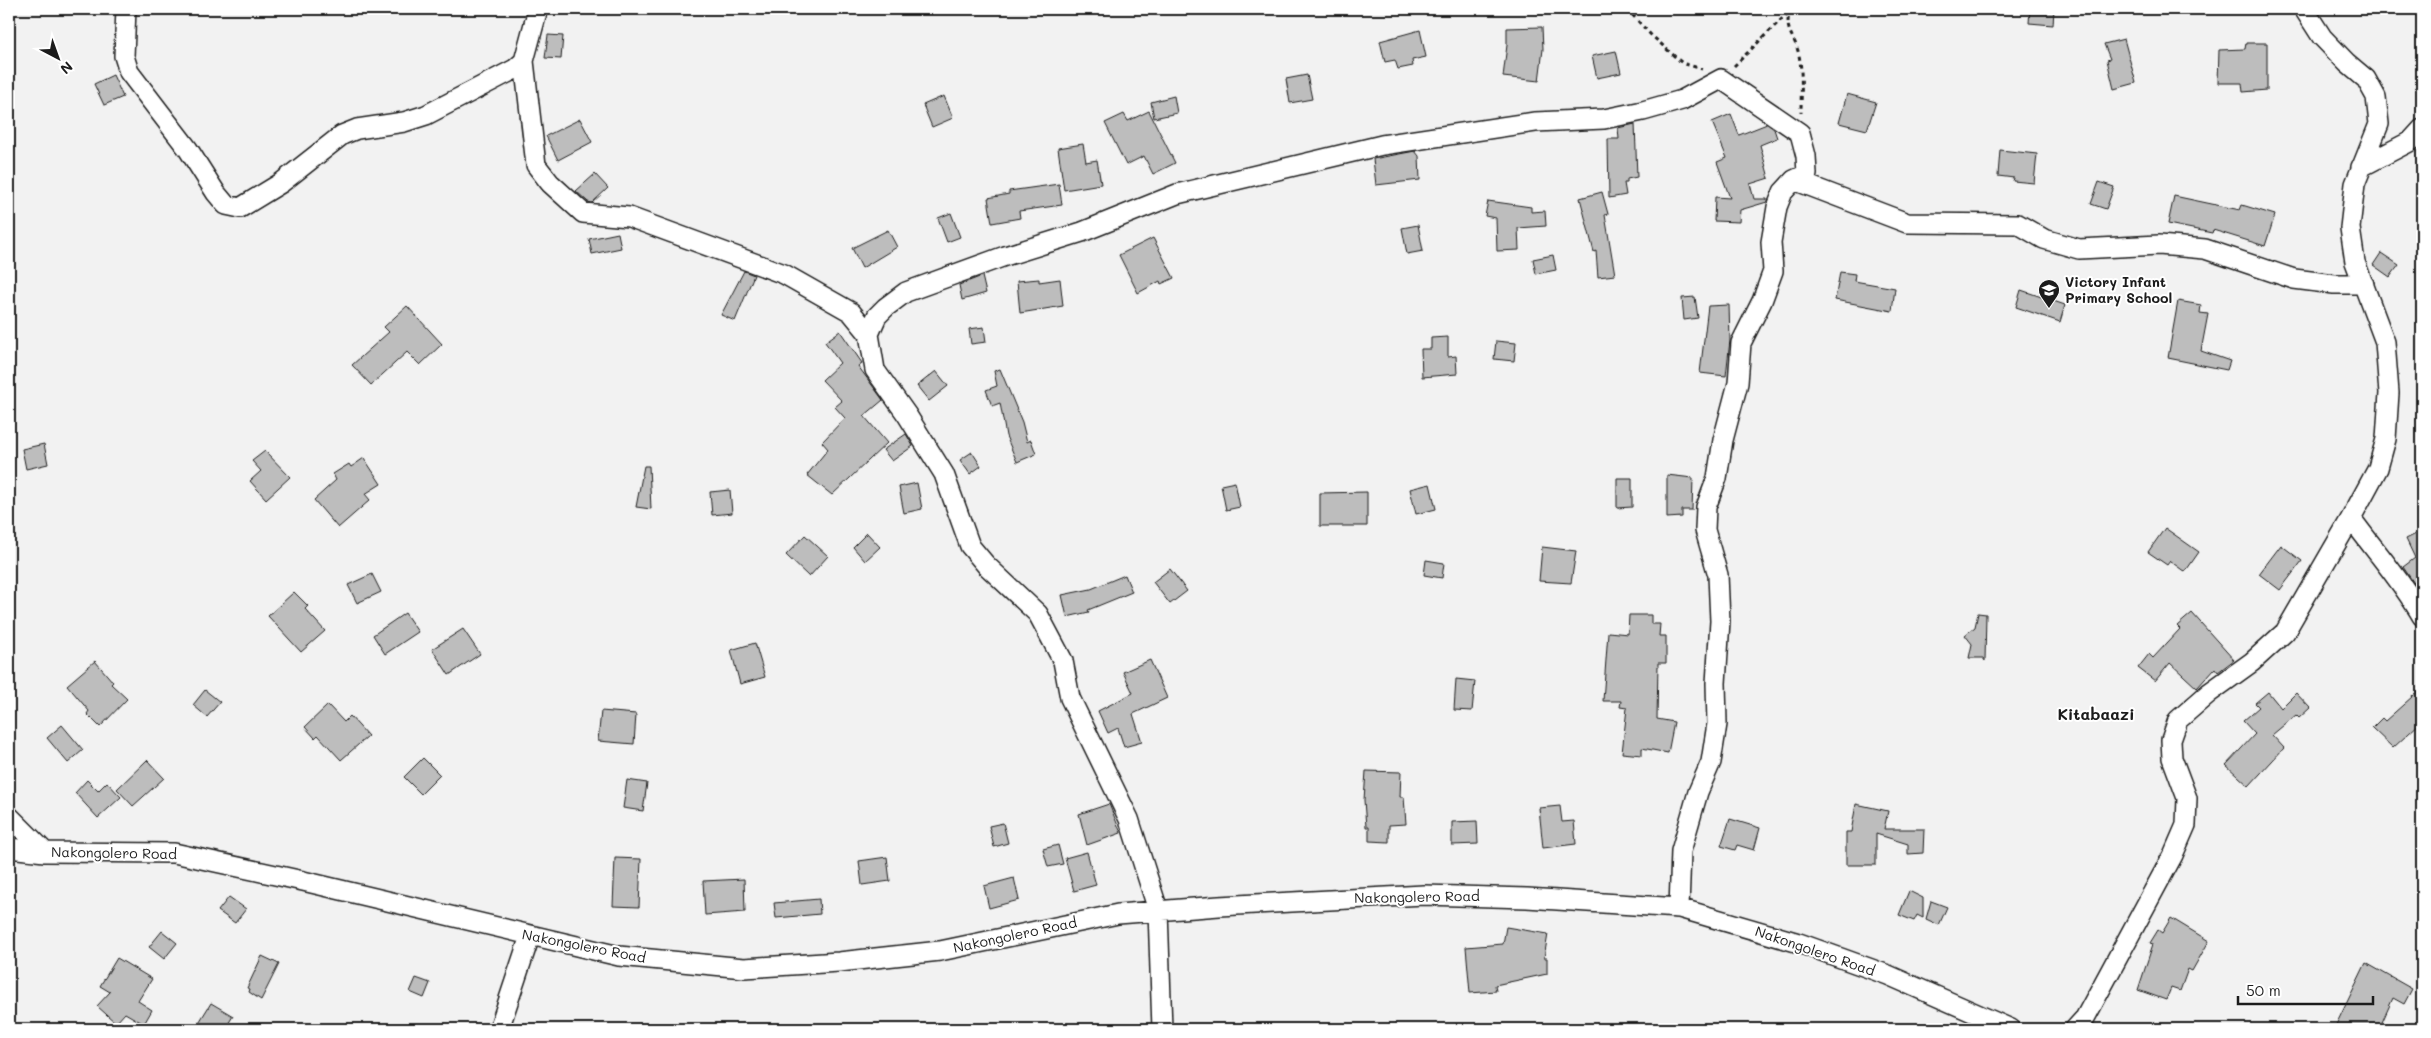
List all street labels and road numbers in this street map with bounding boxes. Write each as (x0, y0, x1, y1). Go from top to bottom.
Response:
street label: Nakongolero Road (51, 842, 177, 863)
street label: Nakongolero Road (1354, 886, 1480, 907)
street label: Nakongolero Road (951, 912, 1079, 957)
street label: Nakongolero Road (1753, 921, 1878, 980)
street label: Nakongolero Road (521, 924, 648, 967)

